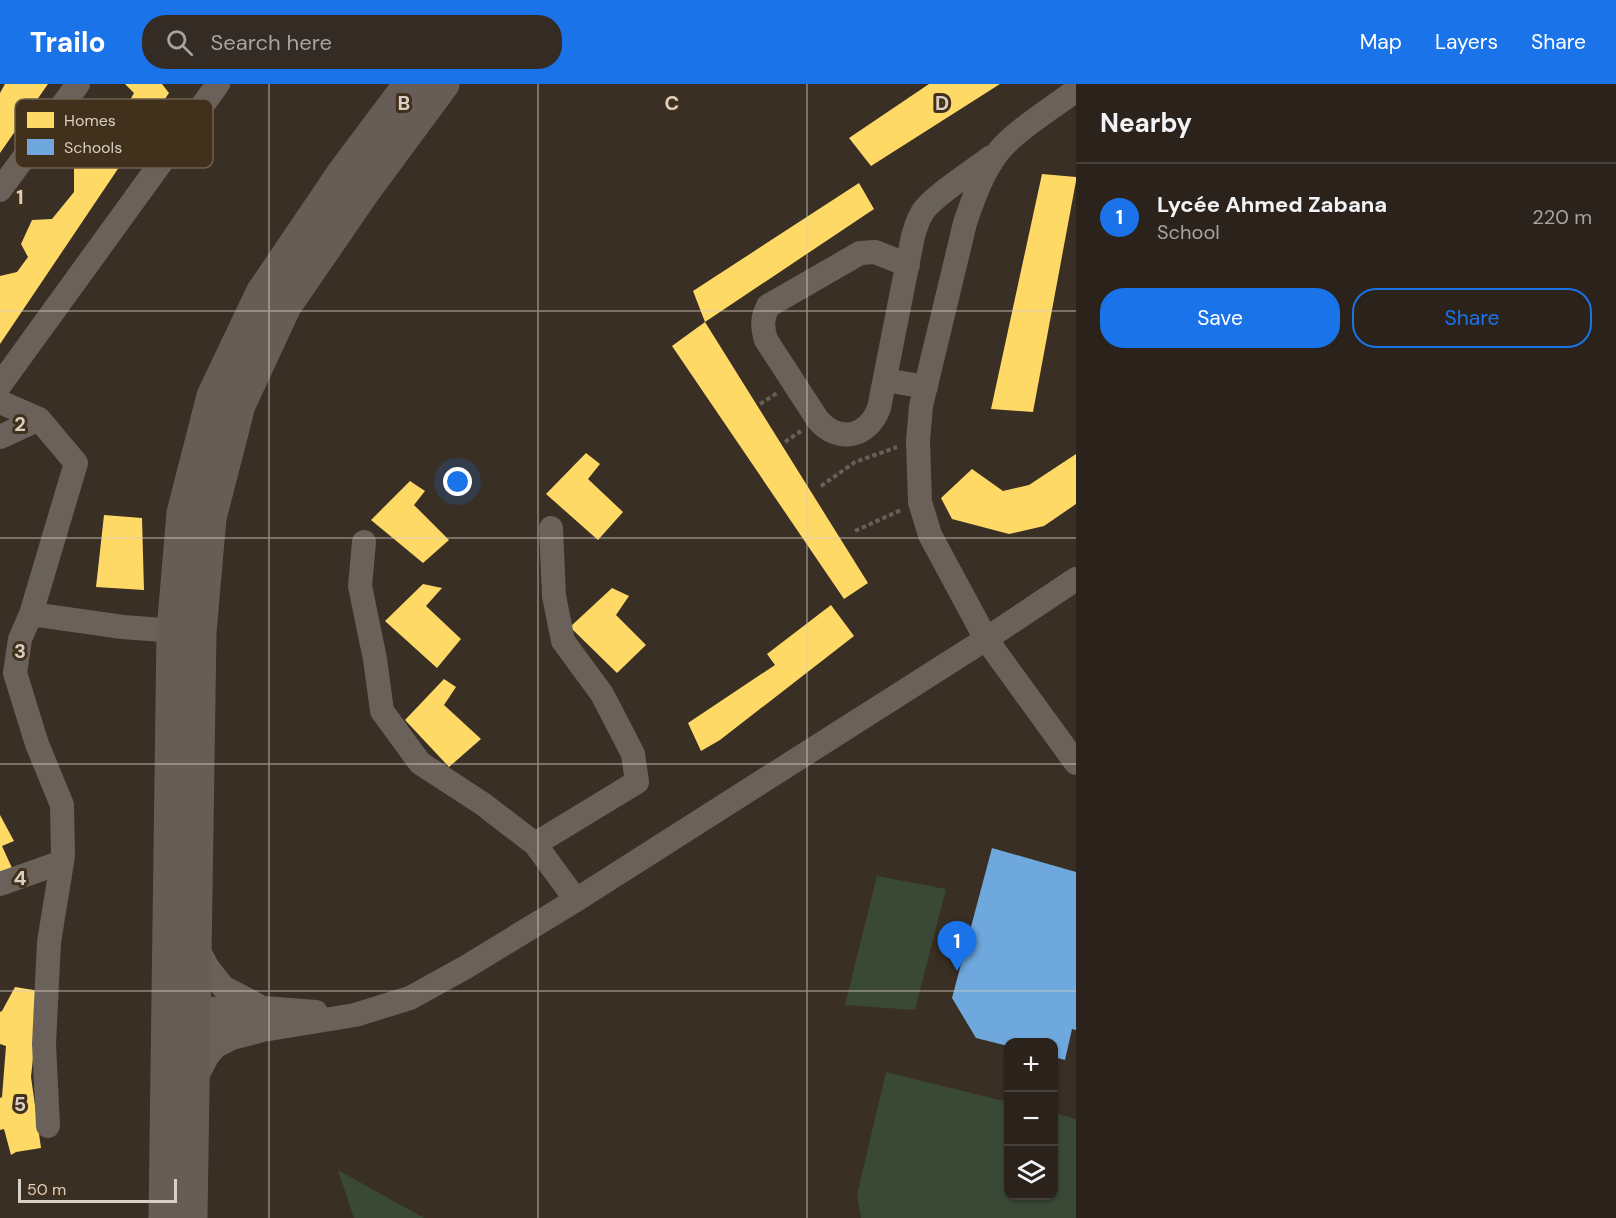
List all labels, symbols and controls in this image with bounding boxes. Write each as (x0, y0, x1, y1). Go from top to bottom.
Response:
search box (142, 15, 562, 69)
text: Trailo (30, 24, 106, 61)
icon: search (163, 26, 196, 59)
text: Search here (211, 28, 332, 57)
text: Map (1360, 28, 1402, 56)
text: Layers (1435, 28, 1498, 56)
text: Share (1531, 28, 1586, 56)
text: B (398, 90, 410, 116)
text: C (665, 90, 679, 116)
text: D (935, 90, 949, 116)
legend (15, 99, 213, 168)
text: Nearby (1100, 106, 1192, 140)
text: Homes (64, 110, 116, 131)
text: Schools (64, 137, 122, 158)
text: 1 (16, 184, 24, 210)
text: Lycée Ahmed Zabana (1157, 190, 1387, 219)
text: 1 (1116, 204, 1123, 230)
text: 220 m (1532, 204, 1592, 230)
text: School (1157, 219, 1220, 245)
button: Save (1100, 288, 1340, 348)
button: Share (1352, 288, 1592, 348)
text: 2 (14, 411, 26, 437)
your location (443, 467, 472, 496)
text: 3 (14, 638, 26, 664)
text: 4 (14, 865, 27, 891)
pin: 1 (938, 922, 976, 971)
map controls (1004, 1038, 1058, 1200)
button: + (1004, 1038, 1058, 1092)
text: 5 (14, 1091, 26, 1117)
button: − (1004, 1092, 1058, 1146)
button: layers (1004, 1146, 1058, 1200)
scale bar (18, 1176, 177, 1204)
text: 50 m (27, 1179, 66, 1200)

